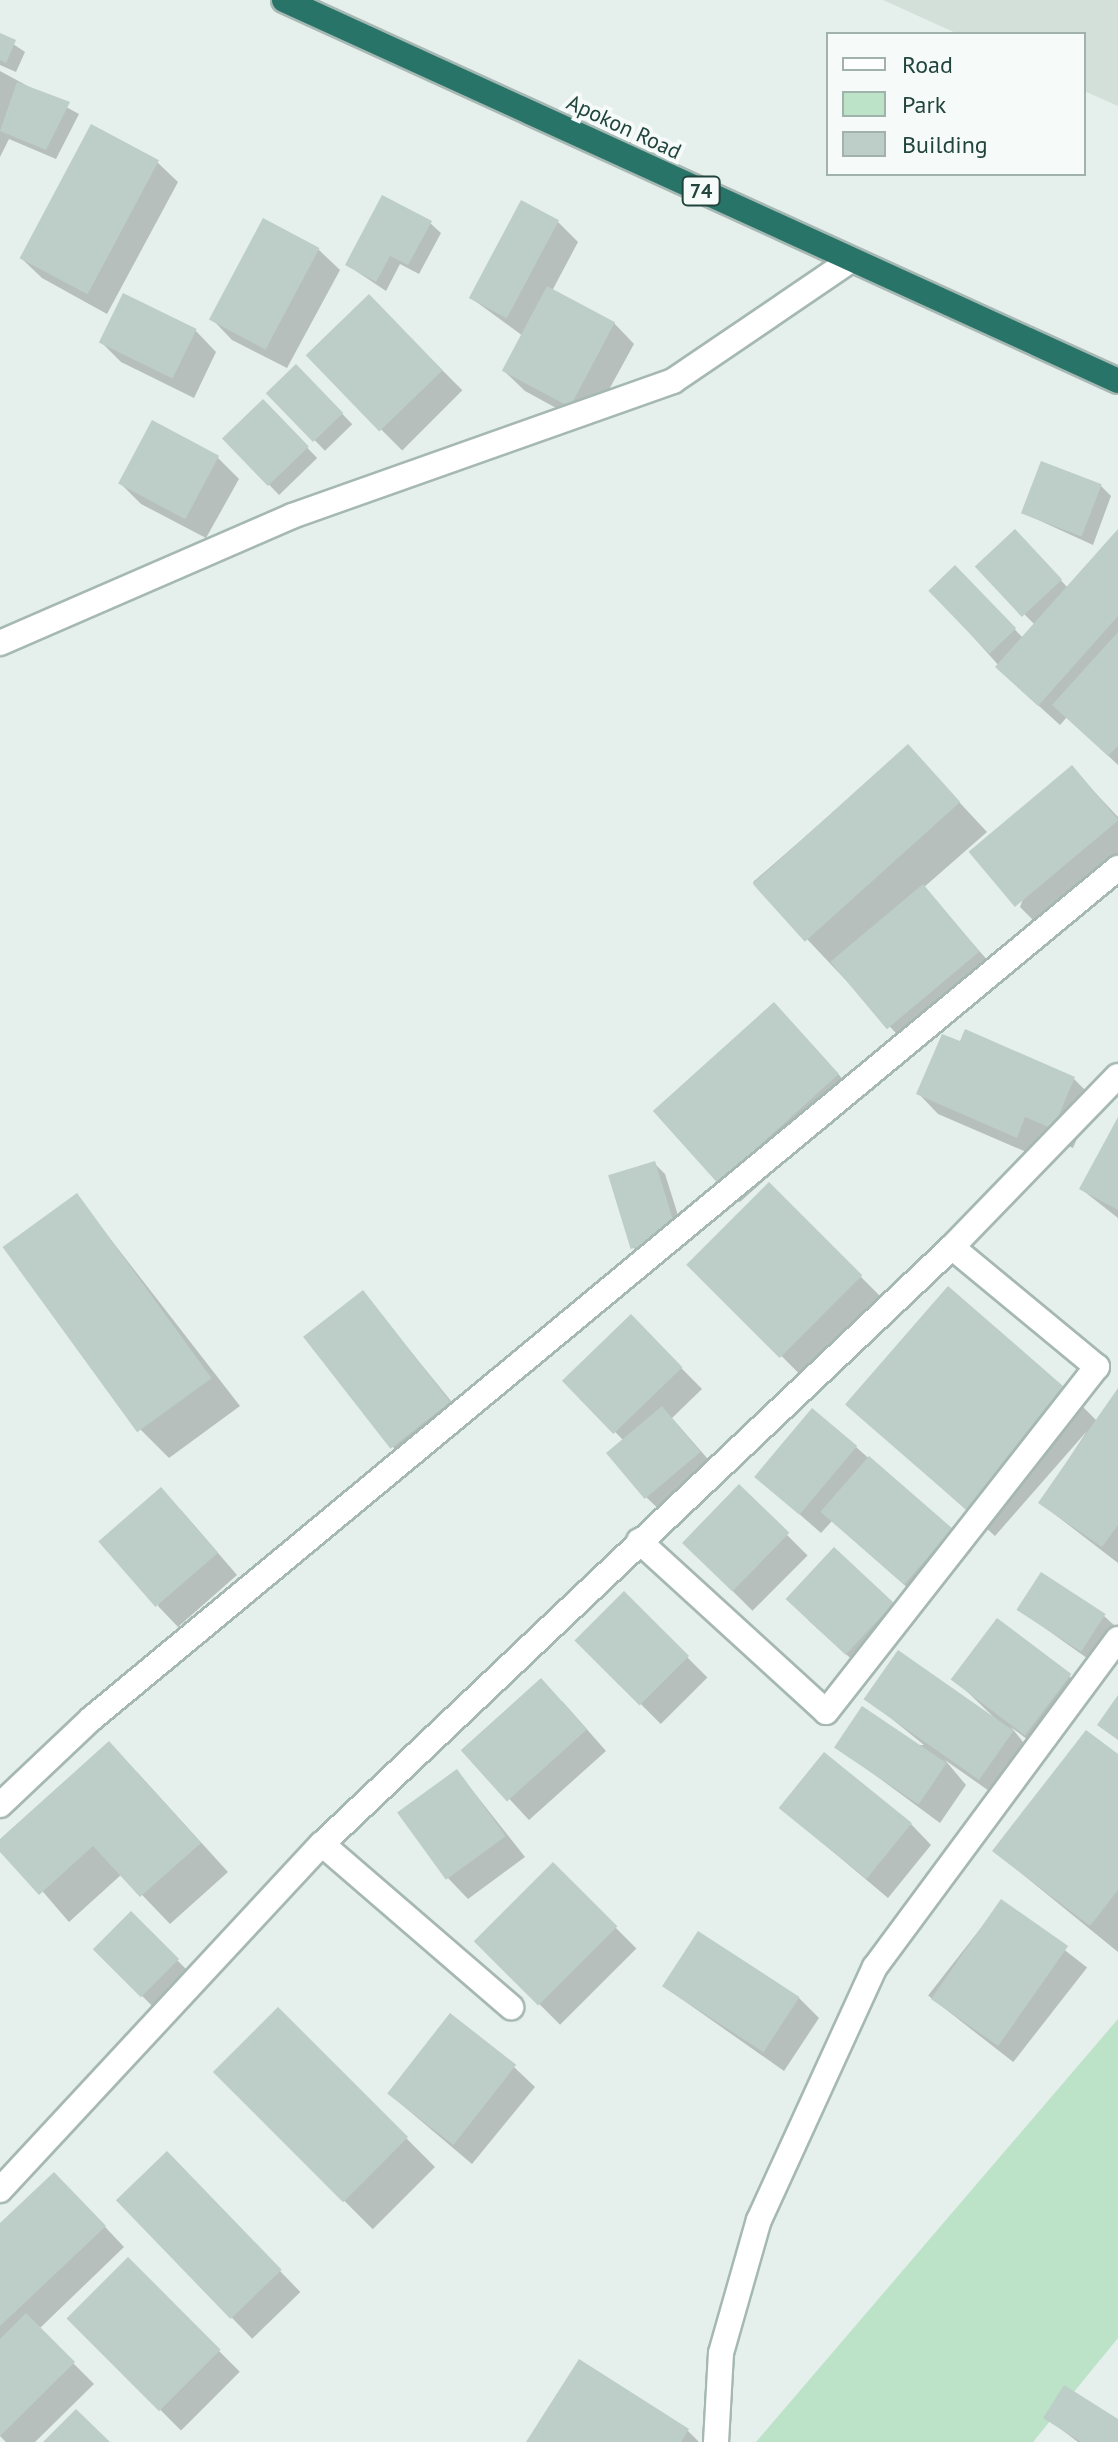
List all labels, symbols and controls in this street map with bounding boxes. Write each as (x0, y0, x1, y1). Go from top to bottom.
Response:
legend (826, 32, 1086, 176)
text: Road (902, 49, 953, 80)
street label: Apokon Road (563, 89, 685, 165)
text: Park (902, 89, 946, 120)
text: Building (902, 129, 988, 160)
road number: 74 (681, 175, 721, 207)

